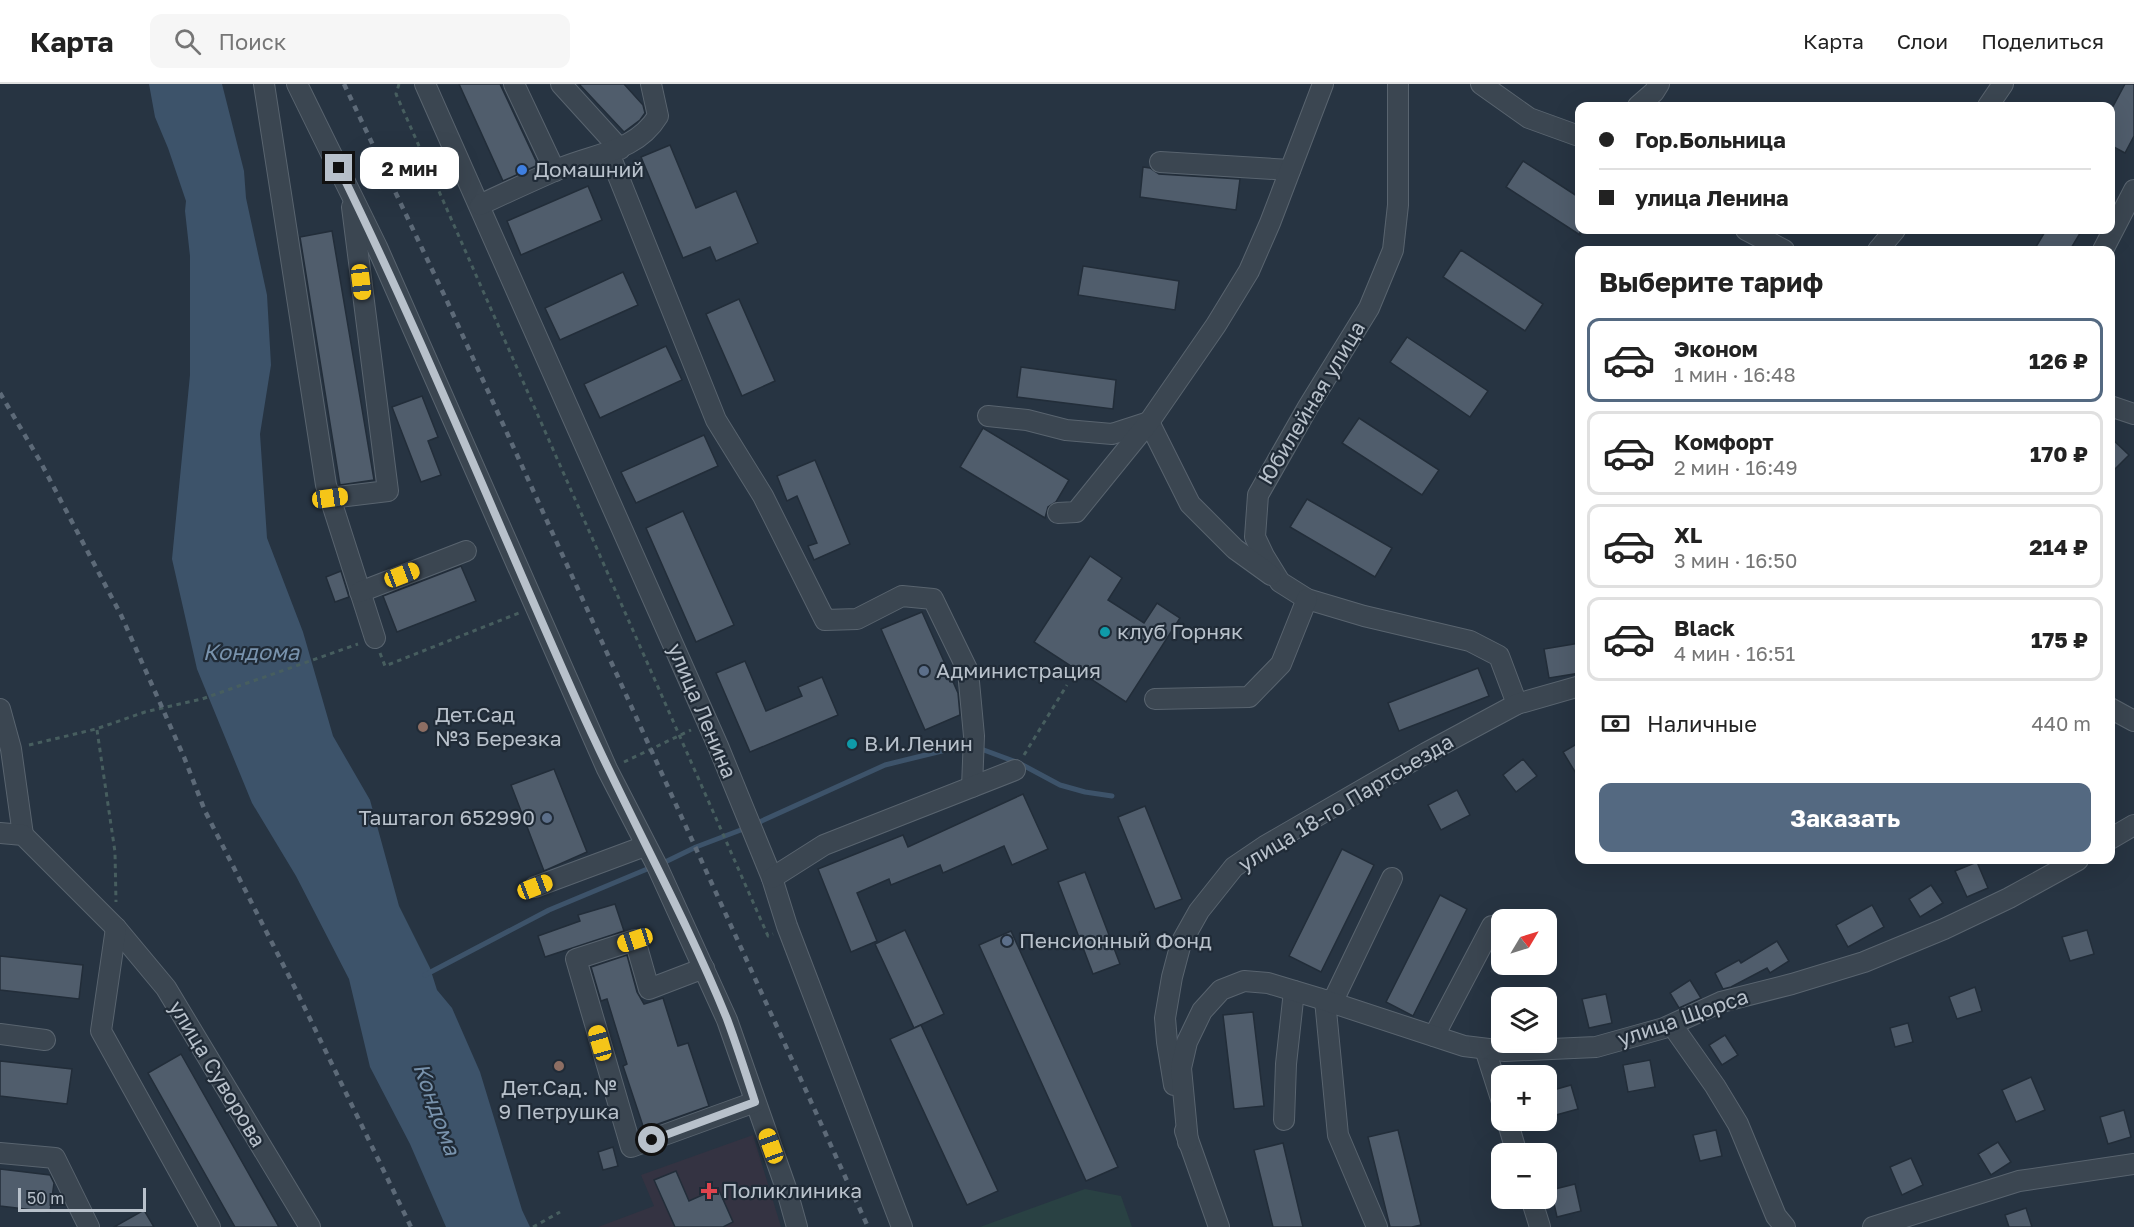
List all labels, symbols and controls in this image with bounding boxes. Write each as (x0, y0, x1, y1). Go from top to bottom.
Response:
search box (150, 14, 570, 68)
text: Карта (30, 25, 114, 58)
icon: search (171, 25, 204, 58)
text: Поиск (219, 28, 286, 55)
text: Карта (1803, 28, 1864, 54)
text: Слои (1897, 28, 1948, 54)
text: Поделиться (1981, 28, 2104, 54)
text: Гор.Больница (1635, 126, 1786, 153)
callout: 2 мин (360, 147, 459, 189)
route end (325, 154, 352, 181)
text: 2 мин (382, 156, 438, 180)
place label: Домашний (534, 156, 644, 182)
marker: Домашний (515, 163, 529, 177)
text: улица Ленина (1635, 184, 1789, 211)
car (350, 263, 372, 301)
text: Выберите тариф (1599, 266, 1823, 298)
street label: Юбилейная улица (1252, 316, 1370, 489)
icon: car (1602, 333, 1656, 387)
text: Эконом (1674, 335, 1758, 362)
text: 126 ₽ (2029, 347, 2088, 374)
text: 1 мин · 16:48 (1674, 362, 1796, 386)
icon: car (1602, 426, 1656, 480)
text: Комфорт (1674, 428, 1774, 455)
text: 170 ₽ (2030, 440, 2088, 467)
text: 2 мин · 16:49 (1674, 455, 1798, 479)
car (311, 487, 349, 509)
icon: car (1602, 519, 1656, 573)
text: XL (1674, 521, 1702, 548)
text: 214 ₽ (2029, 533, 2088, 560)
text: 3 мин · 16:50 (1674, 548, 1797, 572)
car (382, 560, 422, 590)
icon: car (1602, 612, 1656, 666)
text: Black (1674, 614, 1735, 641)
place label: клуб Горняк (1117, 618, 1243, 644)
marker: клуб Горняк (1098, 625, 1112, 639)
text: 175 ₽ (2031, 626, 2088, 653)
water label: Кондома (203, 638, 301, 665)
street label: улица Ленина (663, 639, 743, 782)
text: 4 мин · 16:51 (1674, 641, 1795, 665)
place label: Администрация (936, 657, 1101, 683)
marker: Администрация (917, 664, 931, 678)
place label: Дет.Сад №3 Березка (435, 701, 562, 751)
icon: cash (1599, 707, 1632, 740)
text: Наличные (1647, 710, 1757, 737)
text: 440 m (2032, 711, 2091, 735)
marker: Дет.Сад №3 Березка (416, 720, 430, 734)
street label: улица 18-го Партсьезда (1233, 728, 1458, 877)
place label: В.И.Ленин (864, 730, 973, 756)
marker: В.И.Ленин (845, 737, 859, 751)
button: Заказать (1599, 783, 2091, 852)
place label: Таштагол 652990 (358, 804, 535, 830)
marker: Таштагол 652990 (540, 811, 554, 825)
car (515, 872, 555, 902)
north arrow (1491, 909, 1557, 975)
map controls (1491, 909, 1557, 1209)
car (615, 926, 655, 954)
place label: Пенсионный Фонд (1019, 927, 1212, 953)
marker: Пенсионный Фонд (1000, 934, 1014, 948)
street label: улица Щорса (1614, 983, 1751, 1052)
button: layers (1491, 987, 1557, 1053)
street label: улица Суворова (164, 995, 272, 1152)
car (586, 1023, 614, 1063)
water label: Кондома (408, 1059, 467, 1160)
marker: Дет.Сад. № 9 Петрушка (552, 1059, 566, 1073)
button: + (1491, 1065, 1557, 1131)
place label: Дет.Сад. № 9 Петрушка (499, 1074, 619, 1124)
route start (638, 1126, 665, 1153)
car (756, 1126, 786, 1166)
button: − (1491, 1143, 1557, 1209)
place label: Поликлиника (722, 1177, 862, 1203)
marker: Поликлиника (700, 1182, 718, 1200)
scale bar (18, 1185, 146, 1212)
text: 50 m (27, 1188, 64, 1208)

